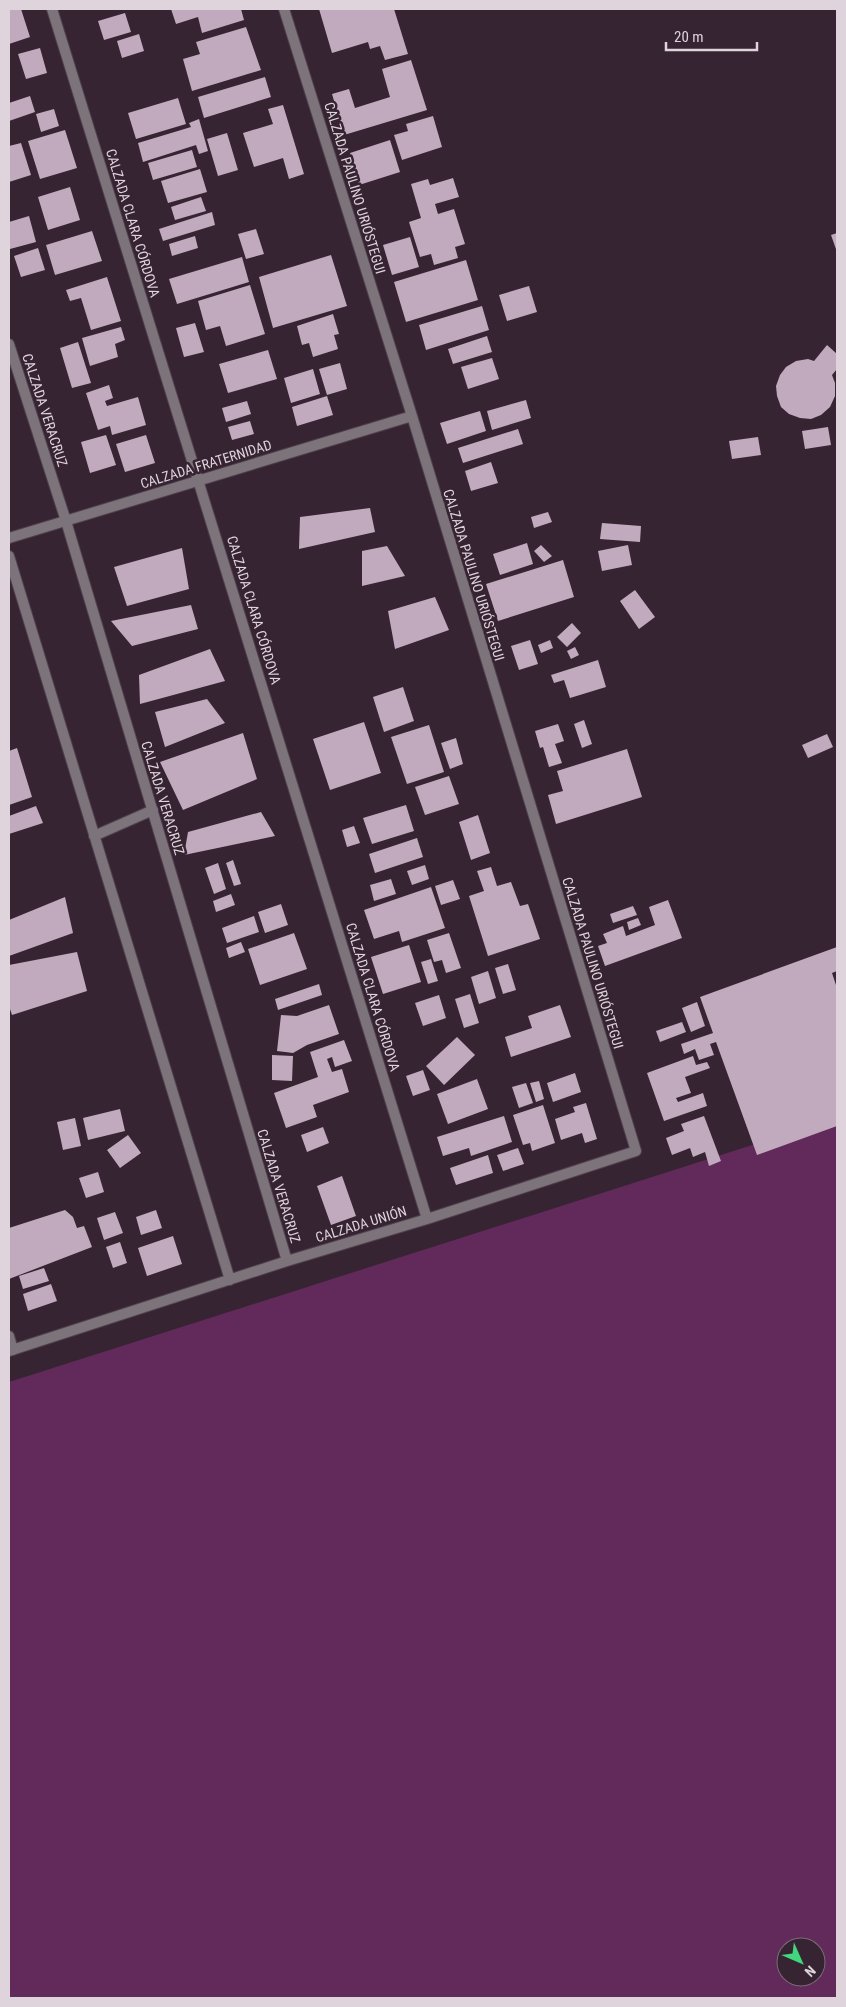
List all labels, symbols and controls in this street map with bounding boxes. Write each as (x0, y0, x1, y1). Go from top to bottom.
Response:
scale bar (666, 20, 757, 52)
text: 20 m (674, 28, 704, 46)
street label: CALZADA PAULINO URIÓSTEGUI (321, 100, 390, 276)
street label: CALZADA CLARA CÓRDOVA (103, 147, 164, 299)
street label: CALZADA VERACRUZ (19, 351, 71, 469)
street label: CALZADA FRATERNIDAD (138, 436, 274, 492)
street label: CALZADA PAULINO URIÓSTEGUI (440, 487, 509, 663)
street label: CALZADA CLARA CÓRDOVA (224, 534, 285, 686)
street label: CALZADA VERACRUZ (138, 739, 188, 857)
street label: CALZADA PAULINO URIÓSTEGUI (559, 875, 628, 1051)
street label: CALZADA CLARA CÓRDOVA (343, 921, 404, 1073)
street label: CALZADA VERACRUZ (254, 1127, 304, 1245)
street label: CALZADA UNIÓN (313, 1202, 408, 1245)
north arrow (776, 1937, 826, 1987)
text: N (802, 1963, 819, 1980)

